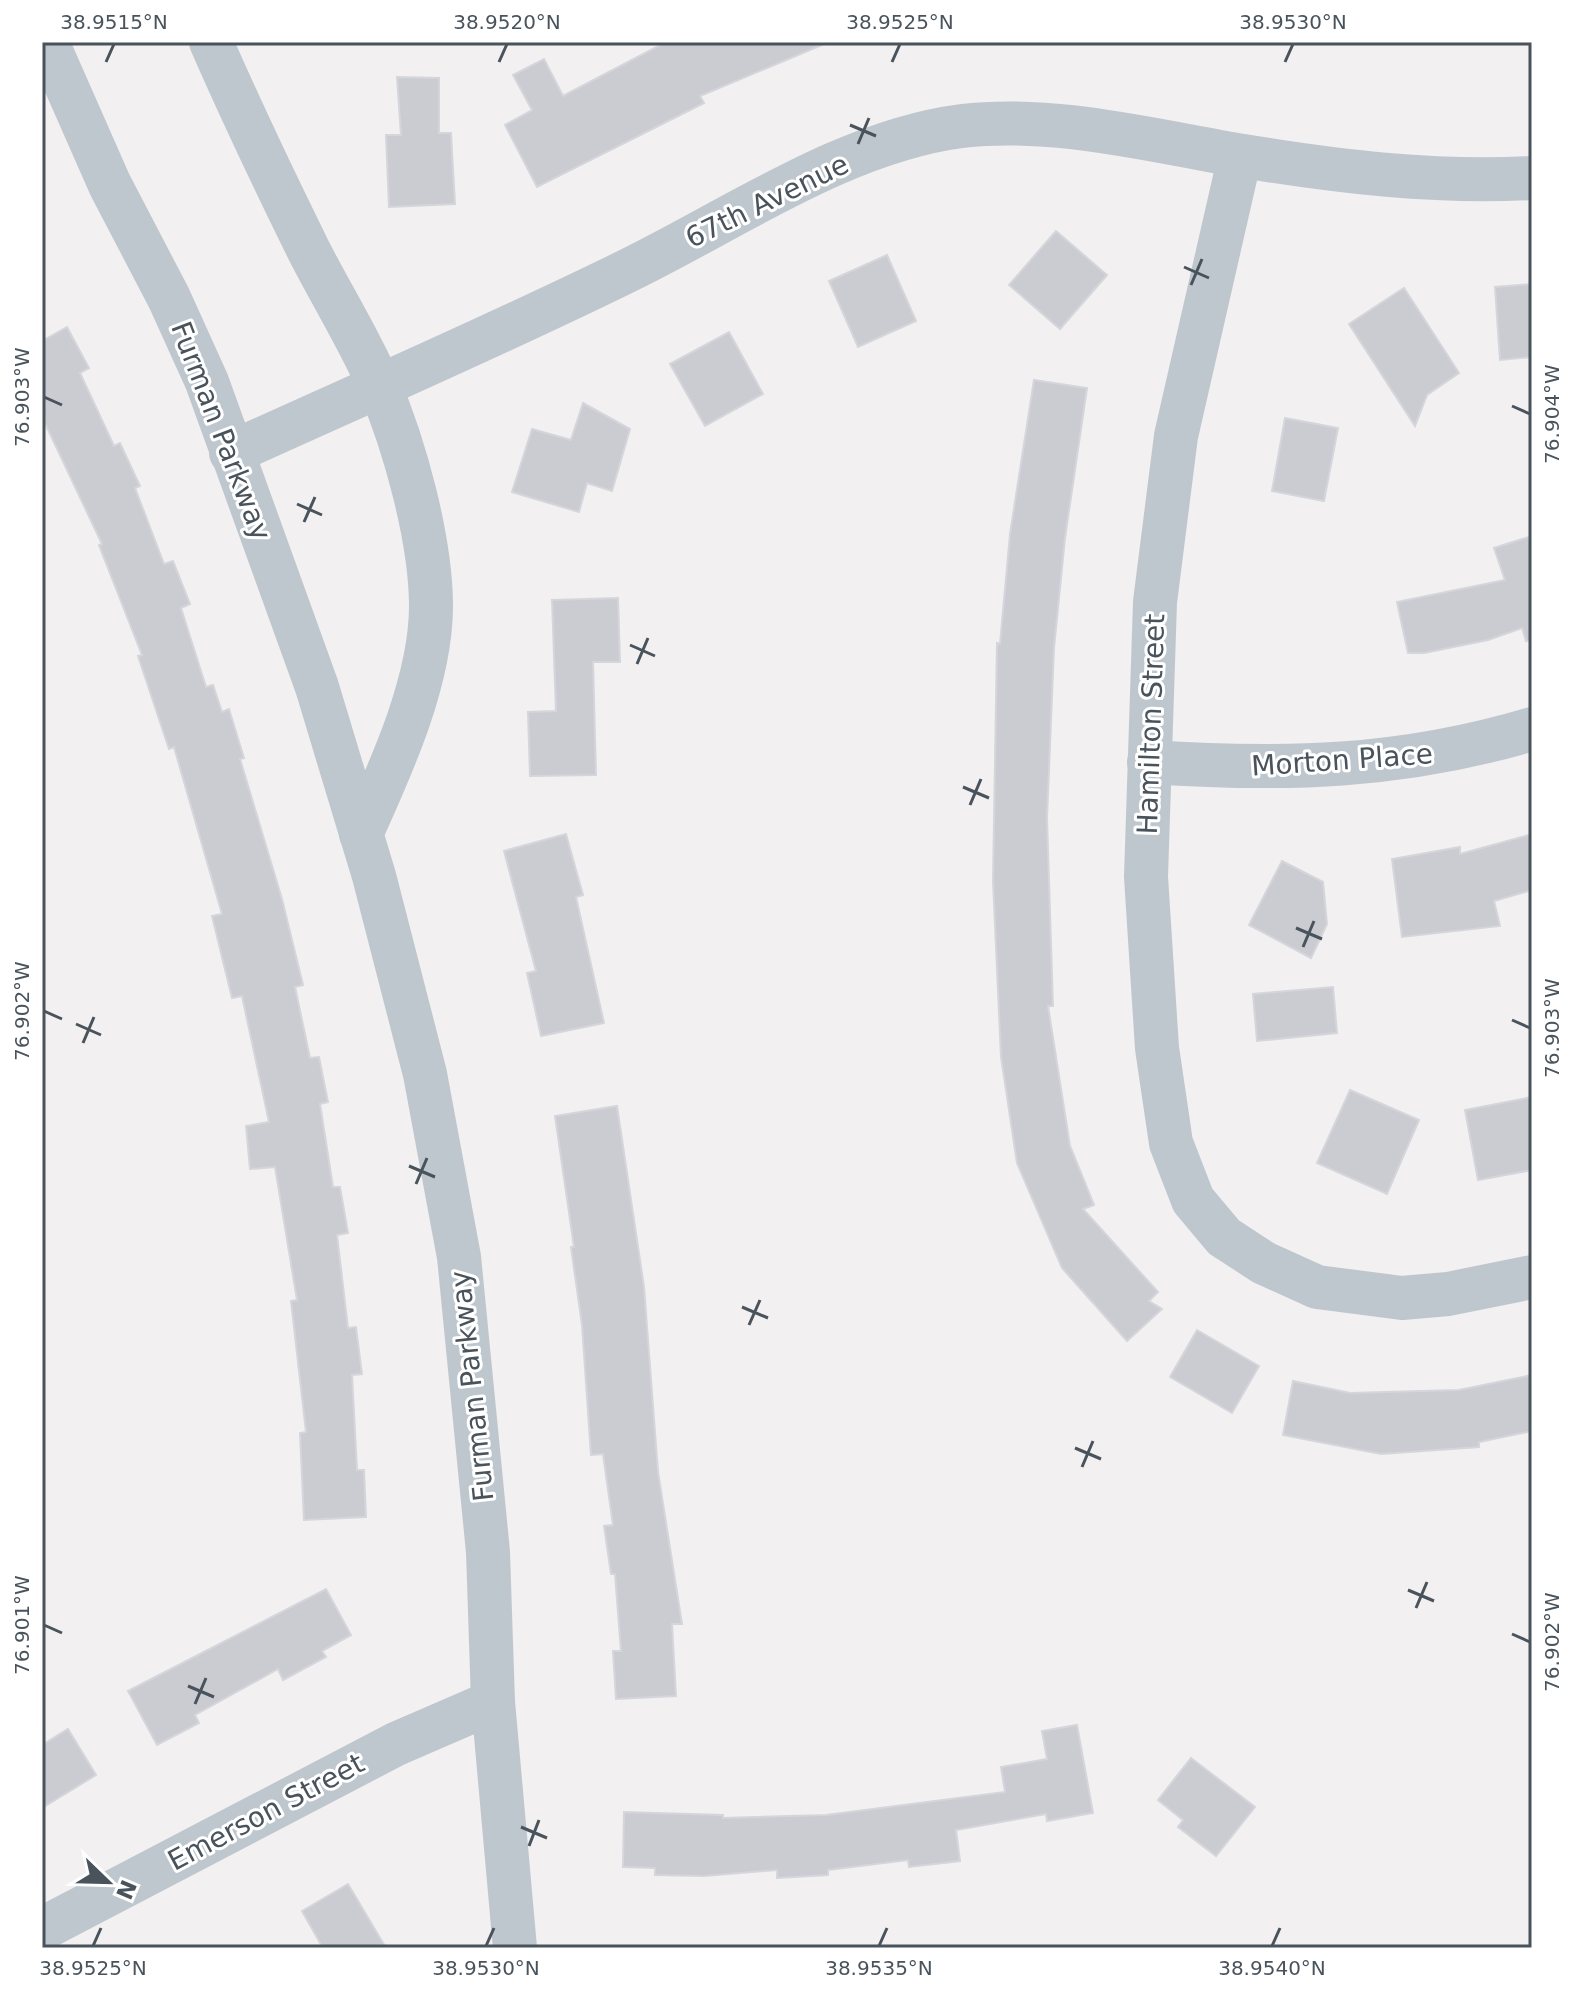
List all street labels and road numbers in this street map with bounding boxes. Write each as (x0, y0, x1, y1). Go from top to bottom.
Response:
street label: 67th Avenue (680, 147, 854, 255)
street label: Furman Parkway (164, 317, 278, 545)
street label: Hamilton Street (1131, 613, 1171, 835)
street label: Morton Place (1250, 737, 1434, 783)
street label: Furman Parkway (443, 1269, 501, 1503)
street label: Emerson Street (162, 1746, 370, 1878)

